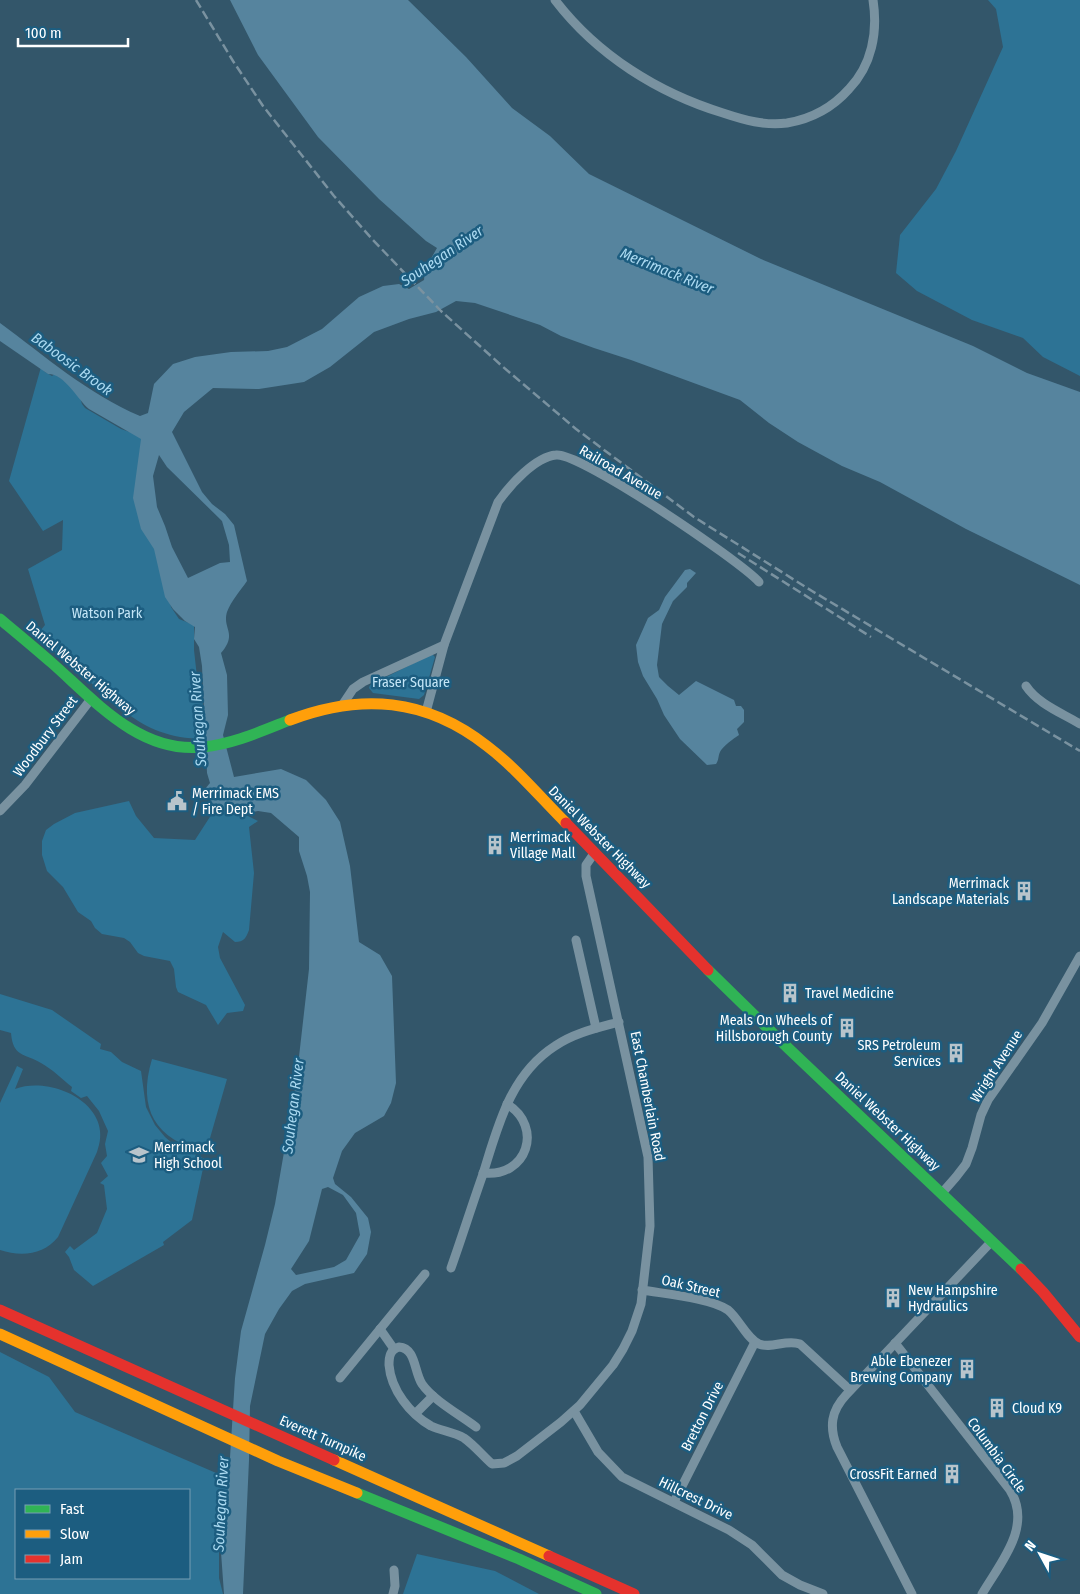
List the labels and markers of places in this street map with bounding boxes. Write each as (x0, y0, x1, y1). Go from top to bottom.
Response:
place label: Merrimack EMS / Fire Dept (192, 785, 279, 818)
public building icon: Merrimack EMS / Fire Dept (166, 790, 188, 812)
place label: Merrimack Village Mall (510, 829, 576, 862)
building icon: Merrimack Village Mall (484, 834, 506, 856)
place label: Merrimack Landscape Materials (892, 875, 1009, 908)
building icon: Merrimack Landscape Materials (1013, 880, 1035, 902)
building icon: Travel Medicine (779, 982, 801, 1004)
place label: Travel Medicine (805, 985, 894, 1002)
place label: Meals On Wheels of Hillsborough County (716, 1012, 834, 1045)
building icon: Meals On Wheels of Hillsborough County (836, 1017, 858, 1039)
place label: SRS Petroleum Services (857, 1037, 941, 1070)
building icon: SRS Petroleum Services (945, 1042, 967, 1064)
place label: Merrimack High School (154, 1139, 222, 1172)
school or university icon: Merrimack High School (128, 1144, 150, 1166)
place label: New Hampshire Hydraulics (908, 1282, 998, 1315)
building icon: New Hampshire Hydraulics (882, 1287, 904, 1309)
place label: Able Ebenezer Brewing Company (850, 1353, 953, 1386)
building icon: Able Ebenezer Brewing Company (956, 1358, 978, 1380)
building icon: Cloud K9 (986, 1397, 1008, 1419)
place label: Cloud K9 (1012, 1400, 1062, 1417)
building icon: CrossFit Earned (941, 1463, 963, 1485)
place label: CrossFit Earned (849, 1466, 937, 1483)

